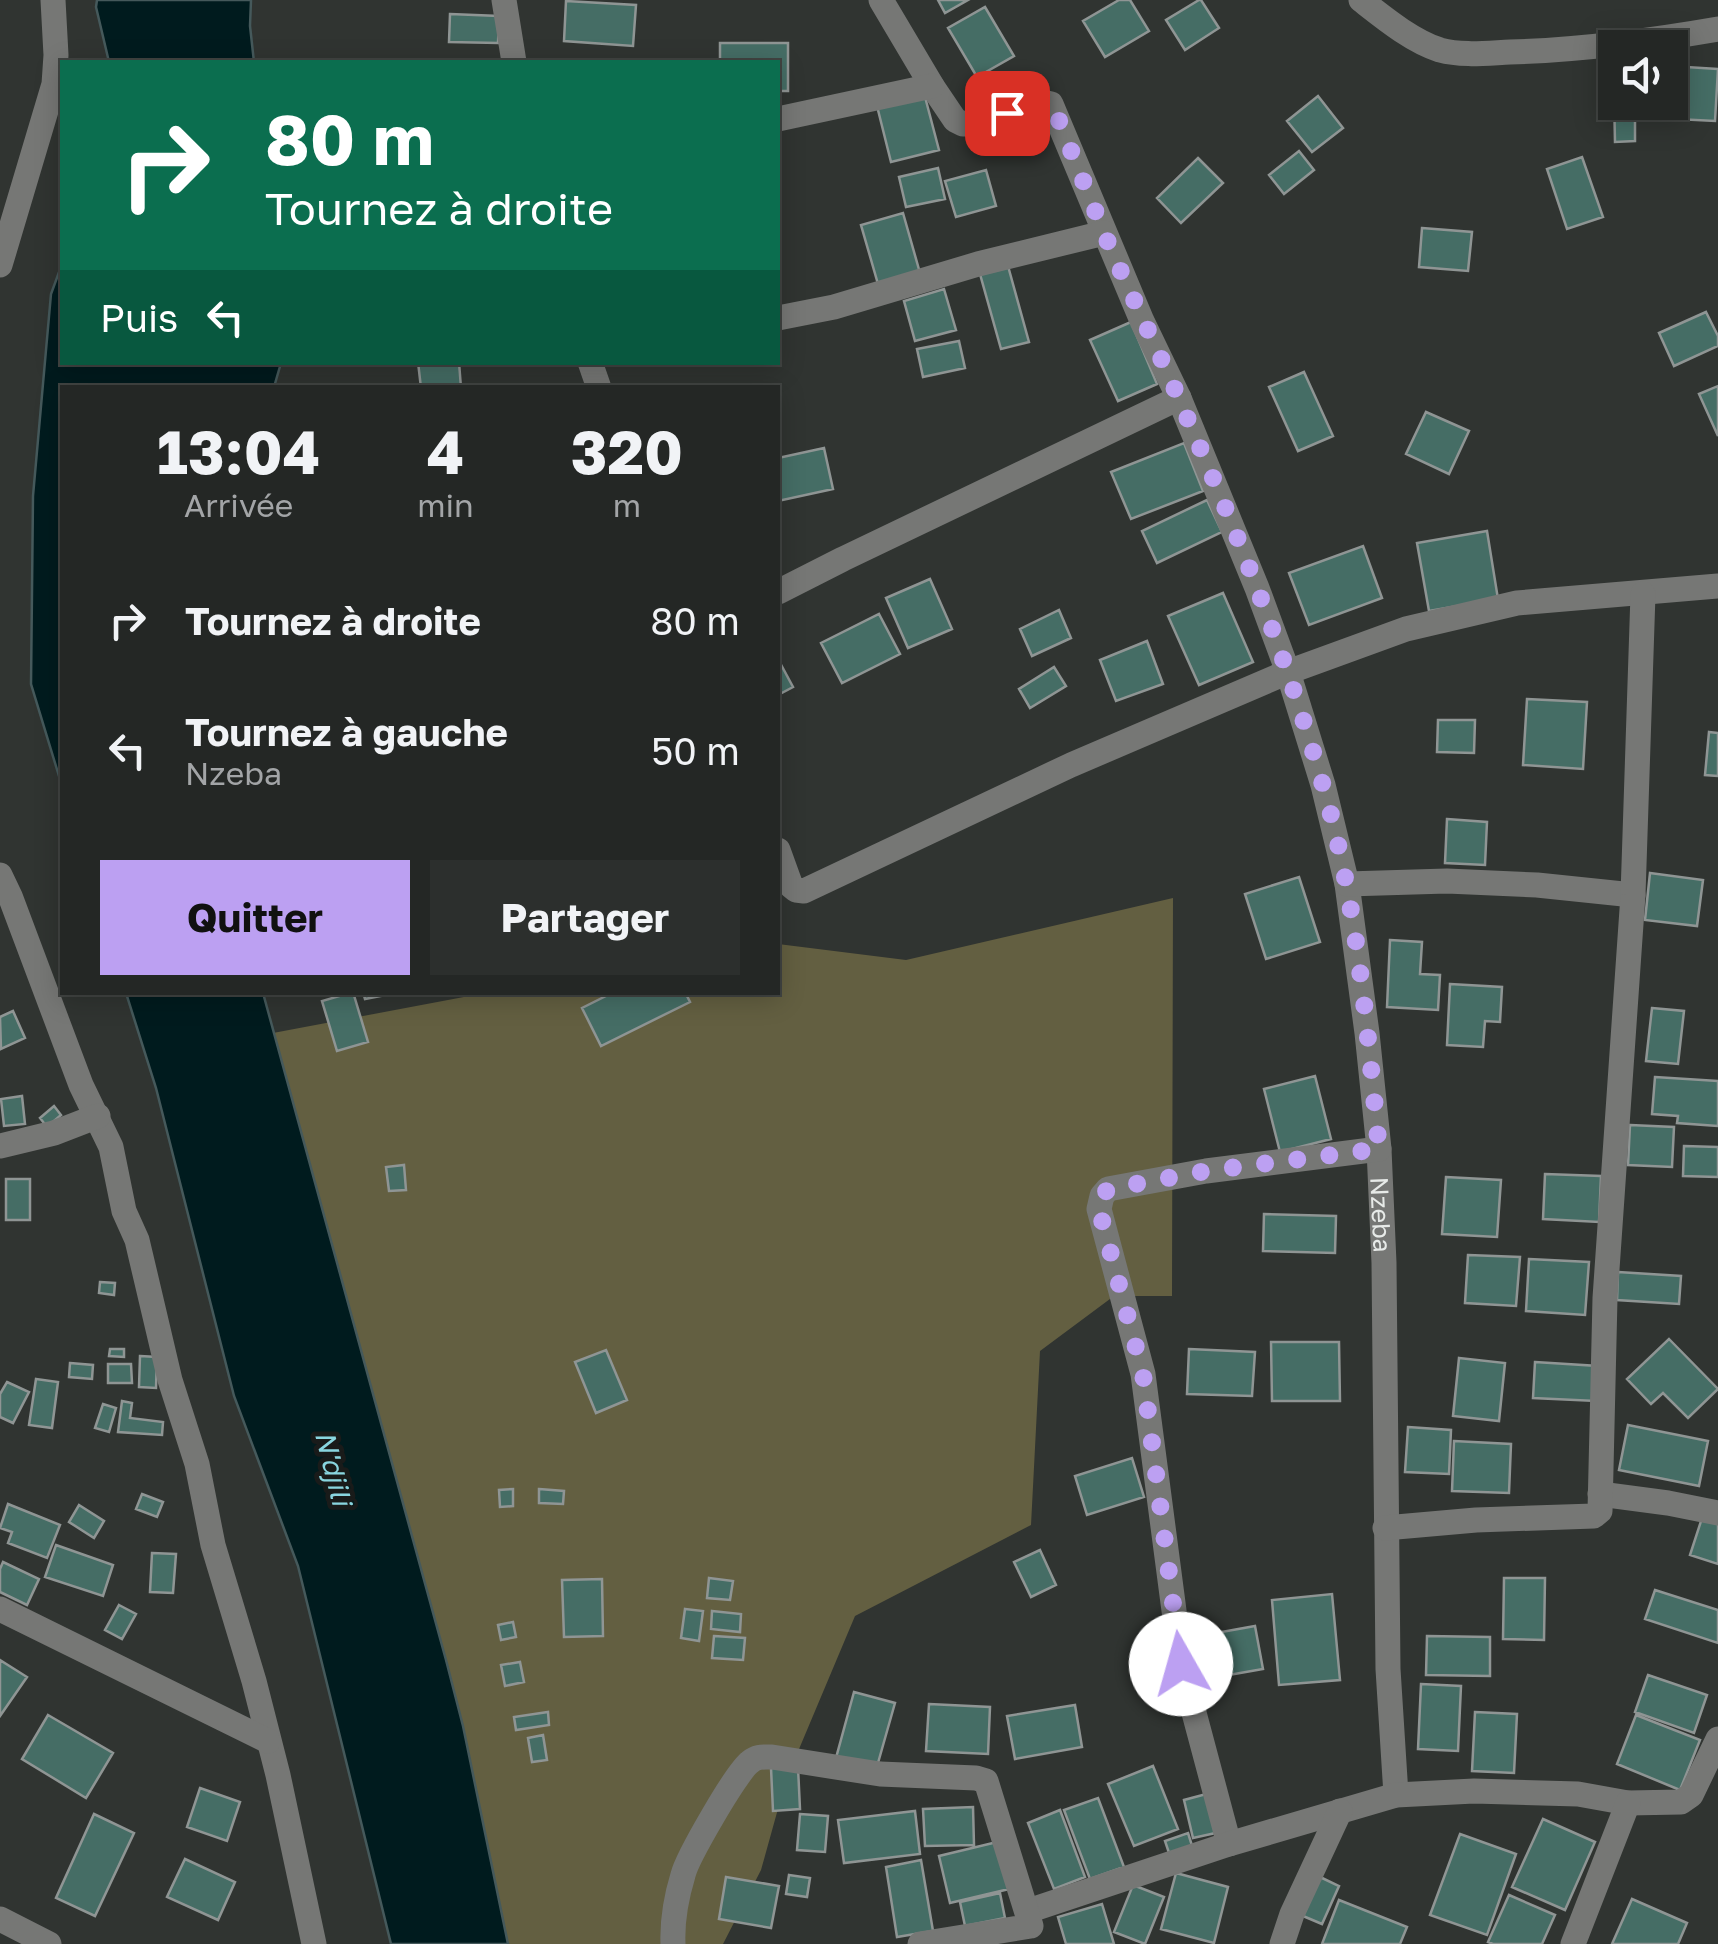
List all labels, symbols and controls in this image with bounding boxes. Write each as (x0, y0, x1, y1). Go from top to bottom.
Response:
map controls (1598, 30, 1688, 120)
button: sound (1598, 30, 1688, 120)
pin (965, 71, 1050, 156)
icon: arrive (980, 86, 1035, 141)
text: 80 m (265, 96, 434, 180)
icon: right (100, 100, 230, 230)
text: Tournez à droite (265, 181, 613, 235)
icon: left (198, 290, 253, 345)
text: Puis (100, 295, 178, 340)
text: 13:04 (157, 415, 320, 487)
text: 4 (427, 415, 464, 487)
text: 320 (571, 415, 683, 487)
text: Arrivée (184, 486, 293, 524)
text: min (417, 486, 474, 524)
text: m (613, 486, 641, 524)
icon: right (100, 593, 155, 648)
text: Tournez à droite (185, 598, 481, 643)
text: 80 m (650, 598, 740, 643)
text: Tournez à gauche (185, 709, 508, 754)
icon: left (100, 723, 155, 778)
text: 50 m (651, 728, 740, 773)
text: Nzeba (185, 754, 282, 792)
button: Quitter (100, 860, 410, 975)
button: Partager (430, 860, 740, 975)
street label: Nzeba (1365, 1176, 1399, 1253)
water label: N'djili (309, 1427, 360, 1512)
position arrow (1129, 1612, 1233, 1716)

